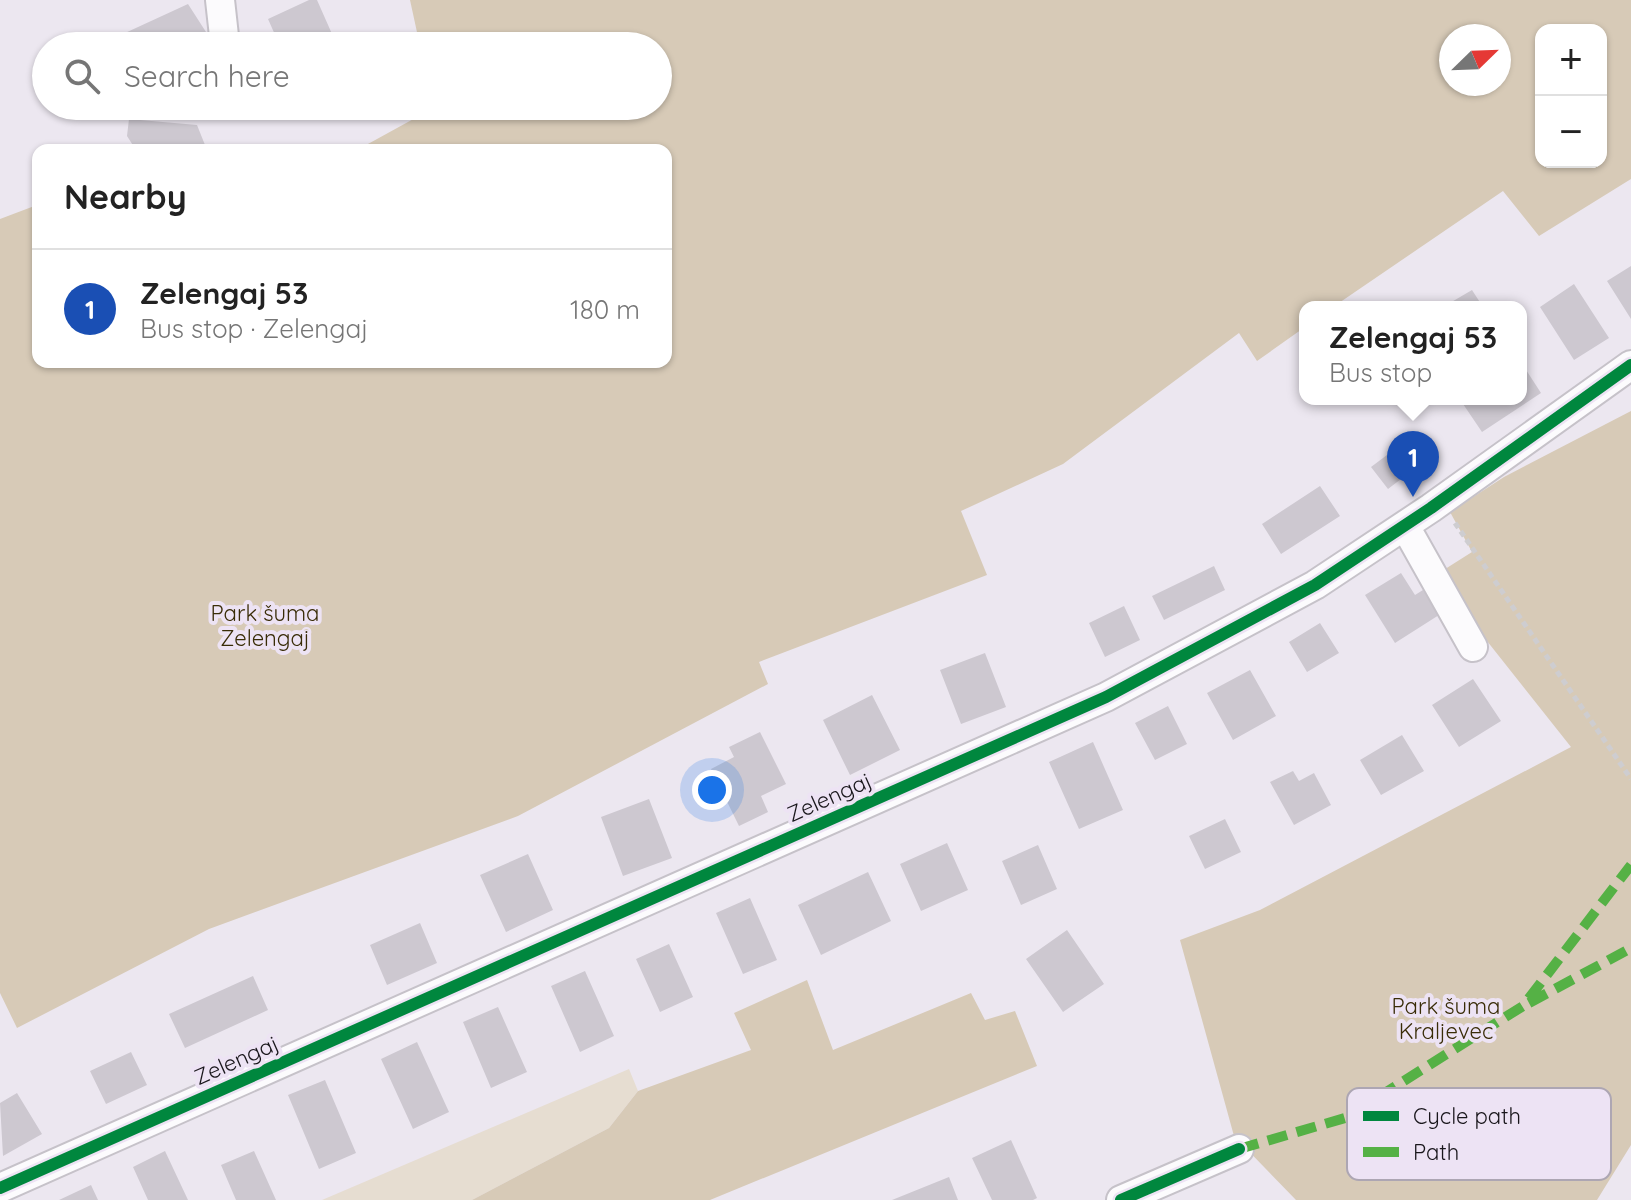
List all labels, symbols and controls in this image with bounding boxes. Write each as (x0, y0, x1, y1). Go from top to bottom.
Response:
north arrow (1439, 24, 1511, 96)
map controls (1535, 24, 1607, 168)
button: + (1535, 24, 1607, 96)
search box (32, 32, 672, 120)
icon: search (60, 54, 104, 98)
text: Search here (124, 57, 290, 95)
button: − (1535, 96, 1607, 168)
text: Nearby (64, 175, 187, 218)
text: Zelengaj 53 (140, 274, 308, 312)
text: 1 (85, 293, 95, 326)
text: 180 m (570, 293, 640, 326)
popup (1299, 301, 1527, 405)
text: Bus stop · Zelengaj (140, 312, 368, 345)
text: Zelengaj 53 (1329, 318, 1497, 356)
text: Bus stop (1329, 356, 1432, 389)
pin: 1 (1387, 431, 1439, 497)
park label: Park šuma Zelengaj (211, 599, 319, 652)
street label: Zelengaj (782, 766, 876, 828)
your location (692, 770, 732, 810)
park label: Park šuma Kraljevec (1392, 992, 1500, 1045)
street label: Zelengaj (189, 1029, 283, 1091)
legend (1347, 1088, 1611, 1180)
text: Cycle path (1413, 1102, 1521, 1130)
text: Path (1413, 1138, 1459, 1166)

